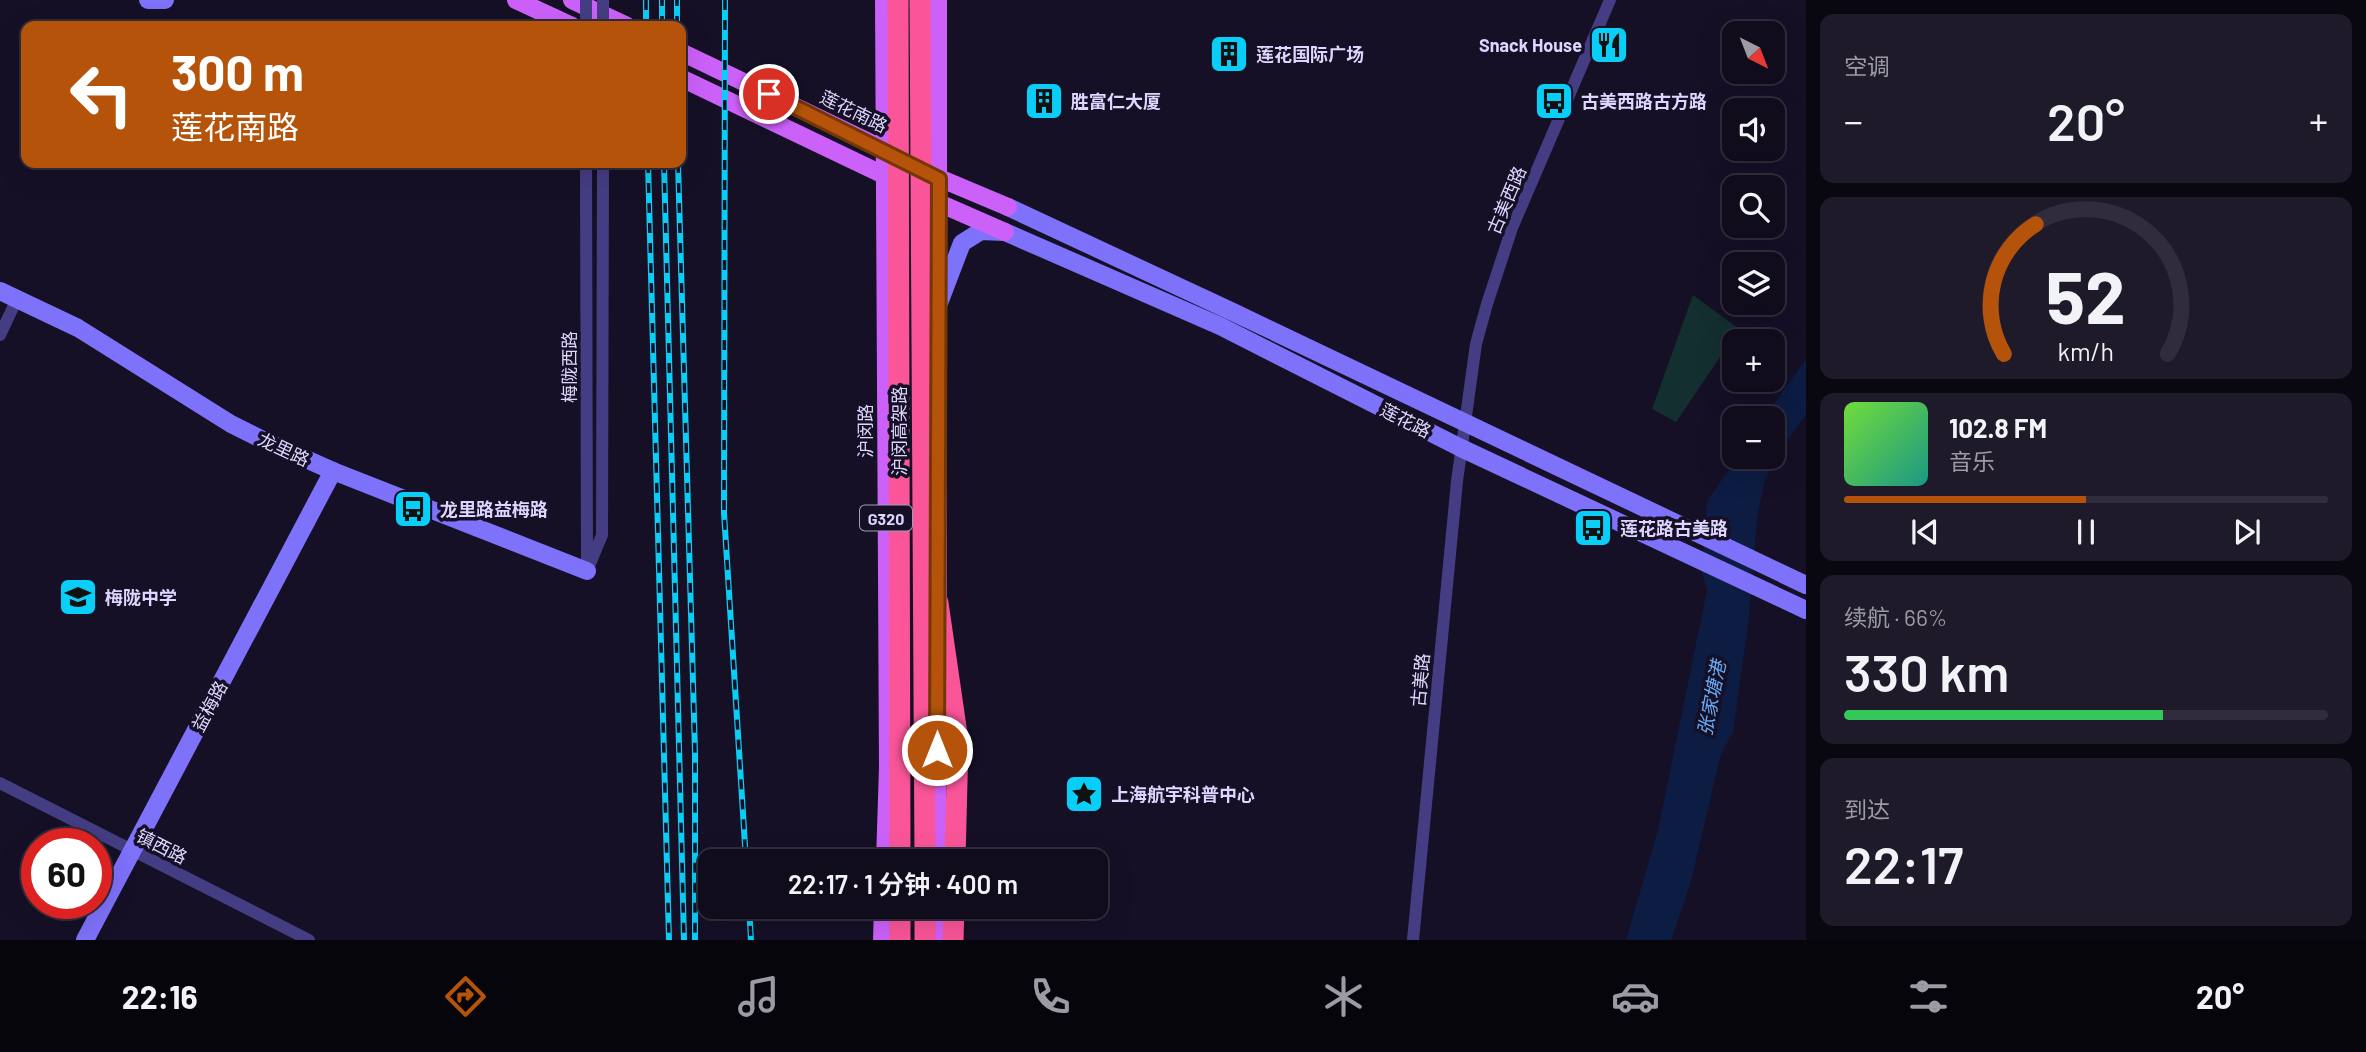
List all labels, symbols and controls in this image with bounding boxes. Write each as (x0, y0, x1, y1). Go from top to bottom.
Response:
north arrow (1722, 21, 1785, 84)
map controls (1722, 21, 1785, 469)
restaurant icon: Snack House (1588, 24, 1630, 66)
building icon: 莲花国际广场 (1208, 33, 1250, 75)
place label: Snack House (1479, 34, 1582, 56)
text: 300 m (171, 42, 304, 101)
place label: 莲花国际广场 (1256, 43, 1364, 65)
icon: left (56, 49, 147, 140)
text: 空调 (1844, 52, 1890, 80)
pin (739, 64, 799, 124)
icon: arrive (750, 75, 788, 113)
building icon: 胜富仁大厦 (1023, 80, 1065, 122)
bus stop icon: 古美西路古方路 (1533, 80, 1575, 122)
street label: 莲花南路 (817, 85, 891, 137)
text: 20° (2047, 89, 2125, 151)
place label: 胜富仁大厦 (1071, 90, 1161, 112)
place label: 古美西路古方路 (1581, 90, 1707, 112)
text: − (1844, 97, 1863, 143)
text: + (2309, 97, 2328, 143)
button: sound (1722, 98, 1785, 161)
text: 莲花南路 (171, 107, 299, 145)
street label: 古美西路 (1482, 163, 1530, 237)
button: search (1722, 175, 1785, 238)
text: 52 (2046, 251, 2126, 339)
button: layers (1722, 252, 1785, 315)
button: + (1722, 329, 1785, 392)
street label: 梅陇西路 (558, 331, 580, 403)
text: km/h (2058, 335, 2114, 365)
street label: 沪闵高架路 (888, 386, 910, 476)
street label: 莲花路 (1377, 398, 1435, 442)
street label: 沪闵路 (854, 404, 876, 458)
button: − (1722, 406, 1785, 469)
text: 102.8 FM (1949, 412, 2047, 443)
street label: 龙里路 (255, 428, 313, 470)
text: 音乐 (1949, 447, 1995, 475)
bus stop icon: 龙里路益梅路 (392, 488, 434, 530)
place label: 龙里路益梅路 (440, 498, 548, 520)
road number: G320 (860, 505, 912, 530)
bus stop icon: 莲花路古美路 (1572, 507, 1614, 549)
icon: previous (1906, 513, 1944, 551)
icon: pause (2067, 513, 2105, 551)
icon: next (2228, 513, 2266, 551)
place label: 莲花路古美路 (1620, 517, 1728, 539)
school or university icon: 梅陇中学 (57, 576, 99, 618)
place label: 梅陇中学 (105, 586, 177, 608)
text: 续航 · 66% (1844, 603, 1947, 631)
text: 330 km (1844, 640, 2009, 702)
street label: 古美路 (1407, 652, 1433, 708)
water label: 张家塘港 (1692, 656, 1730, 738)
street label: 益梅路 (187, 677, 231, 735)
position arrow (900, 713, 974, 787)
place icon: 上海航宇科普中心 (1063, 773, 1105, 815)
place label: 上海航宇科普中心 (1111, 783, 1255, 805)
text: 到达 (1844, 795, 1890, 823)
street label: 镇西路 (133, 824, 191, 868)
speed limit sign: 60 (21, 828, 112, 919)
text: 22:17 (1844, 832, 1964, 894)
text: 22:17 · 1 分钟 · 400 m (788, 868, 1018, 899)
icon: directions (441, 972, 490, 1021)
icon: music (734, 972, 783, 1021)
icon: phone (1026, 972, 1075, 1021)
icon: climate (1319, 972, 1368, 1021)
icon: car (1611, 972, 1660, 1021)
icon: filters (1904, 972, 1953, 1021)
text: 22:16 (122, 977, 198, 1015)
text: 20° (2196, 977, 2244, 1015)

